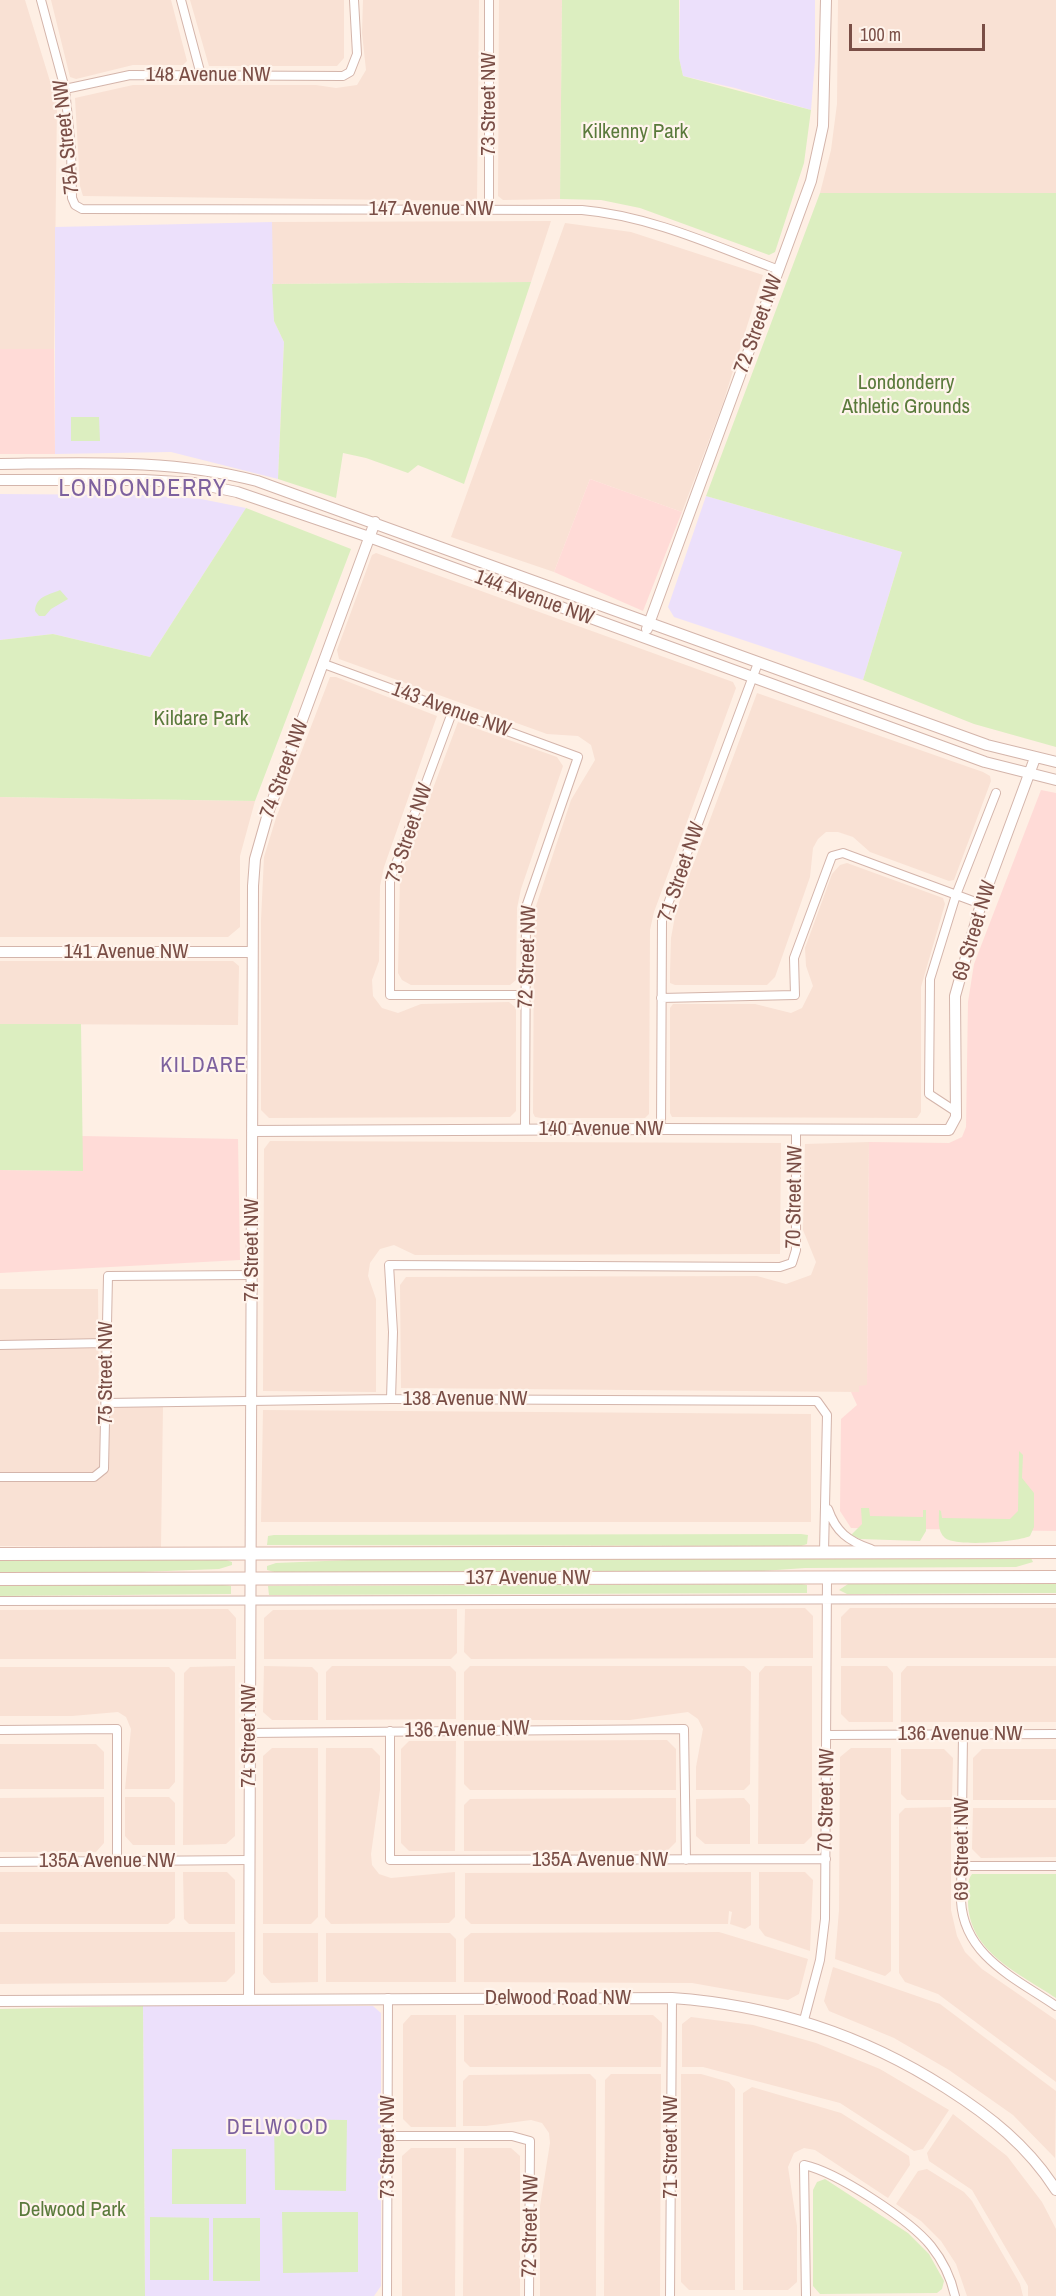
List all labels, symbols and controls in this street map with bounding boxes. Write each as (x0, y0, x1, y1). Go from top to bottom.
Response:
scale bar (852, 12, 988, 50)
text: 100 m (860, 22, 901, 47)
street label: 73 Street NW (476, 52, 502, 156)
street label: 148 Avenue NW (145, 62, 271, 88)
street label: 75A Street NW (48, 79, 86, 195)
park label: Kilkenny Park (582, 119, 688, 145)
street label: 147 Avenue NW (368, 196, 494, 222)
street label: 72 Street NW (729, 271, 789, 377)
park label: Londonderry Athletic Grounds (842, 370, 970, 420)
district label: LONDONDERRY (58, 476, 228, 504)
street label: 144 Avenue NW (471, 565, 597, 631)
street label: 143 Avenue NW (388, 677, 514, 743)
park label: Kildare Park (154, 706, 248, 732)
street label: 74 Street NW (255, 716, 315, 822)
street label: 73 Street NW (381, 780, 439, 886)
street label: 71 Street NW (653, 819, 711, 925)
street label: 69 Street NW (948, 878, 1002, 984)
street label: 72 Street NW (514, 905, 542, 1009)
street label: 141 Avenue NW (63, 939, 189, 965)
district label: KILDARE (160, 1053, 248, 1079)
street label: 140 Avenue NW (538, 1116, 664, 1142)
street label: 70 Street NW (781, 1145, 809, 1249)
street label: 74 Street NW (239, 1198, 265, 1302)
street label: 75 Street NW (93, 1321, 119, 1425)
street label: 138 Avenue NW (402, 1386, 528, 1412)
street label: 137 Avenue NW (465, 1565, 591, 1591)
street label: 74 Street NW (236, 1684, 262, 1788)
street label: 136 Avenue NW (404, 1716, 530, 1744)
street label: 136 Avenue NW (897, 1721, 1023, 1747)
street label: 70 Street NW (813, 1748, 841, 1852)
street label: 69 Street NW (949, 1797, 975, 1901)
street label: 135A Avenue NW (532, 1847, 668, 1873)
street label: 135A Avenue NW (39, 1848, 175, 1874)
street label: Delwood Road NW (485, 1985, 631, 2011)
street label: 73 Street NW (375, 2095, 401, 2199)
street label: 71 Street NW (658, 2095, 684, 2199)
district label: DELWOOD (227, 2115, 329, 2141)
street label: 72 Street NW (517, 2174, 545, 2278)
park label: Delwood Park (18, 2197, 126, 2223)

